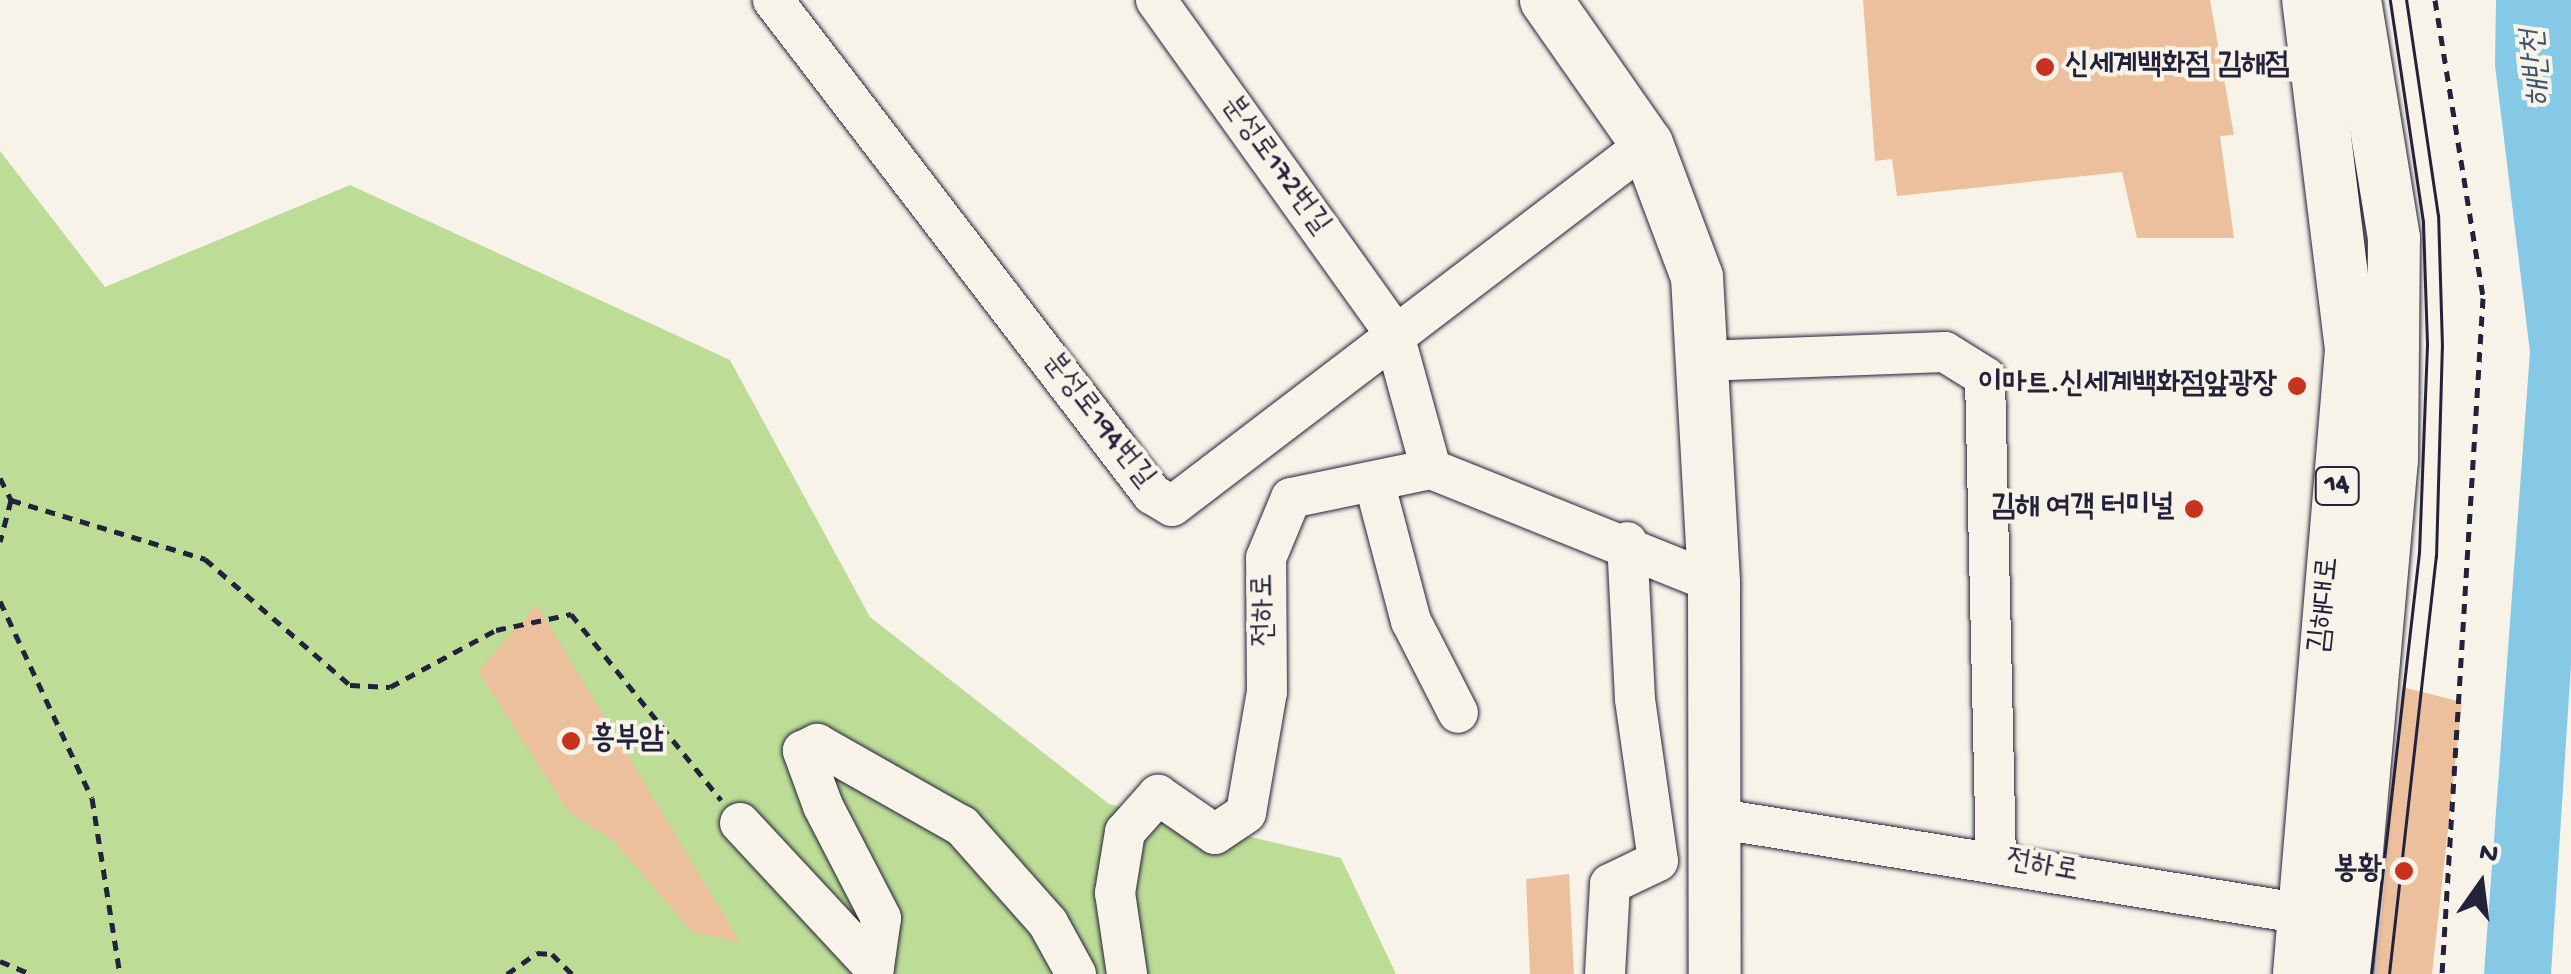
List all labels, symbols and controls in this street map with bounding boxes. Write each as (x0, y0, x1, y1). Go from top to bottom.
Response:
water label: 해반천 (2516, 28, 2560, 108)
place label: 신세계백화점 김해점 (2065, 49, 2289, 85)
marker: 신세계백화점 김해점 (2034, 56, 2056, 78)
street label: 분성로172번길 (1211, 89, 1337, 243)
street label: 분성로194번길 (1033, 346, 1161, 496)
place label: 이마트.신세계백화점앞광장 (1978, 368, 2277, 404)
marker: 이마트.신세계백화점앞광장 (2286, 375, 2308, 397)
road number: 14 (2314, 463, 2360, 509)
place label: 김해 여객 터미널 (1991, 491, 2174, 527)
marker: 김해 여객 터미널 (2183, 498, 2205, 520)
street label: 김해대로 (2303, 555, 2349, 655)
street label: 전하로 (1247, 573, 1285, 647)
place label: 흥부암 (591, 723, 663, 759)
marker: 흥부암 (560, 730, 582, 752)
north arrow (2431, 834, 2531, 934)
text: N (2476, 836, 2501, 873)
street label: 전하로 (2003, 844, 2081, 892)
place label: 봉황 (2334, 853, 2382, 889)
marker: 봉황 (2391, 858, 2417, 884)

